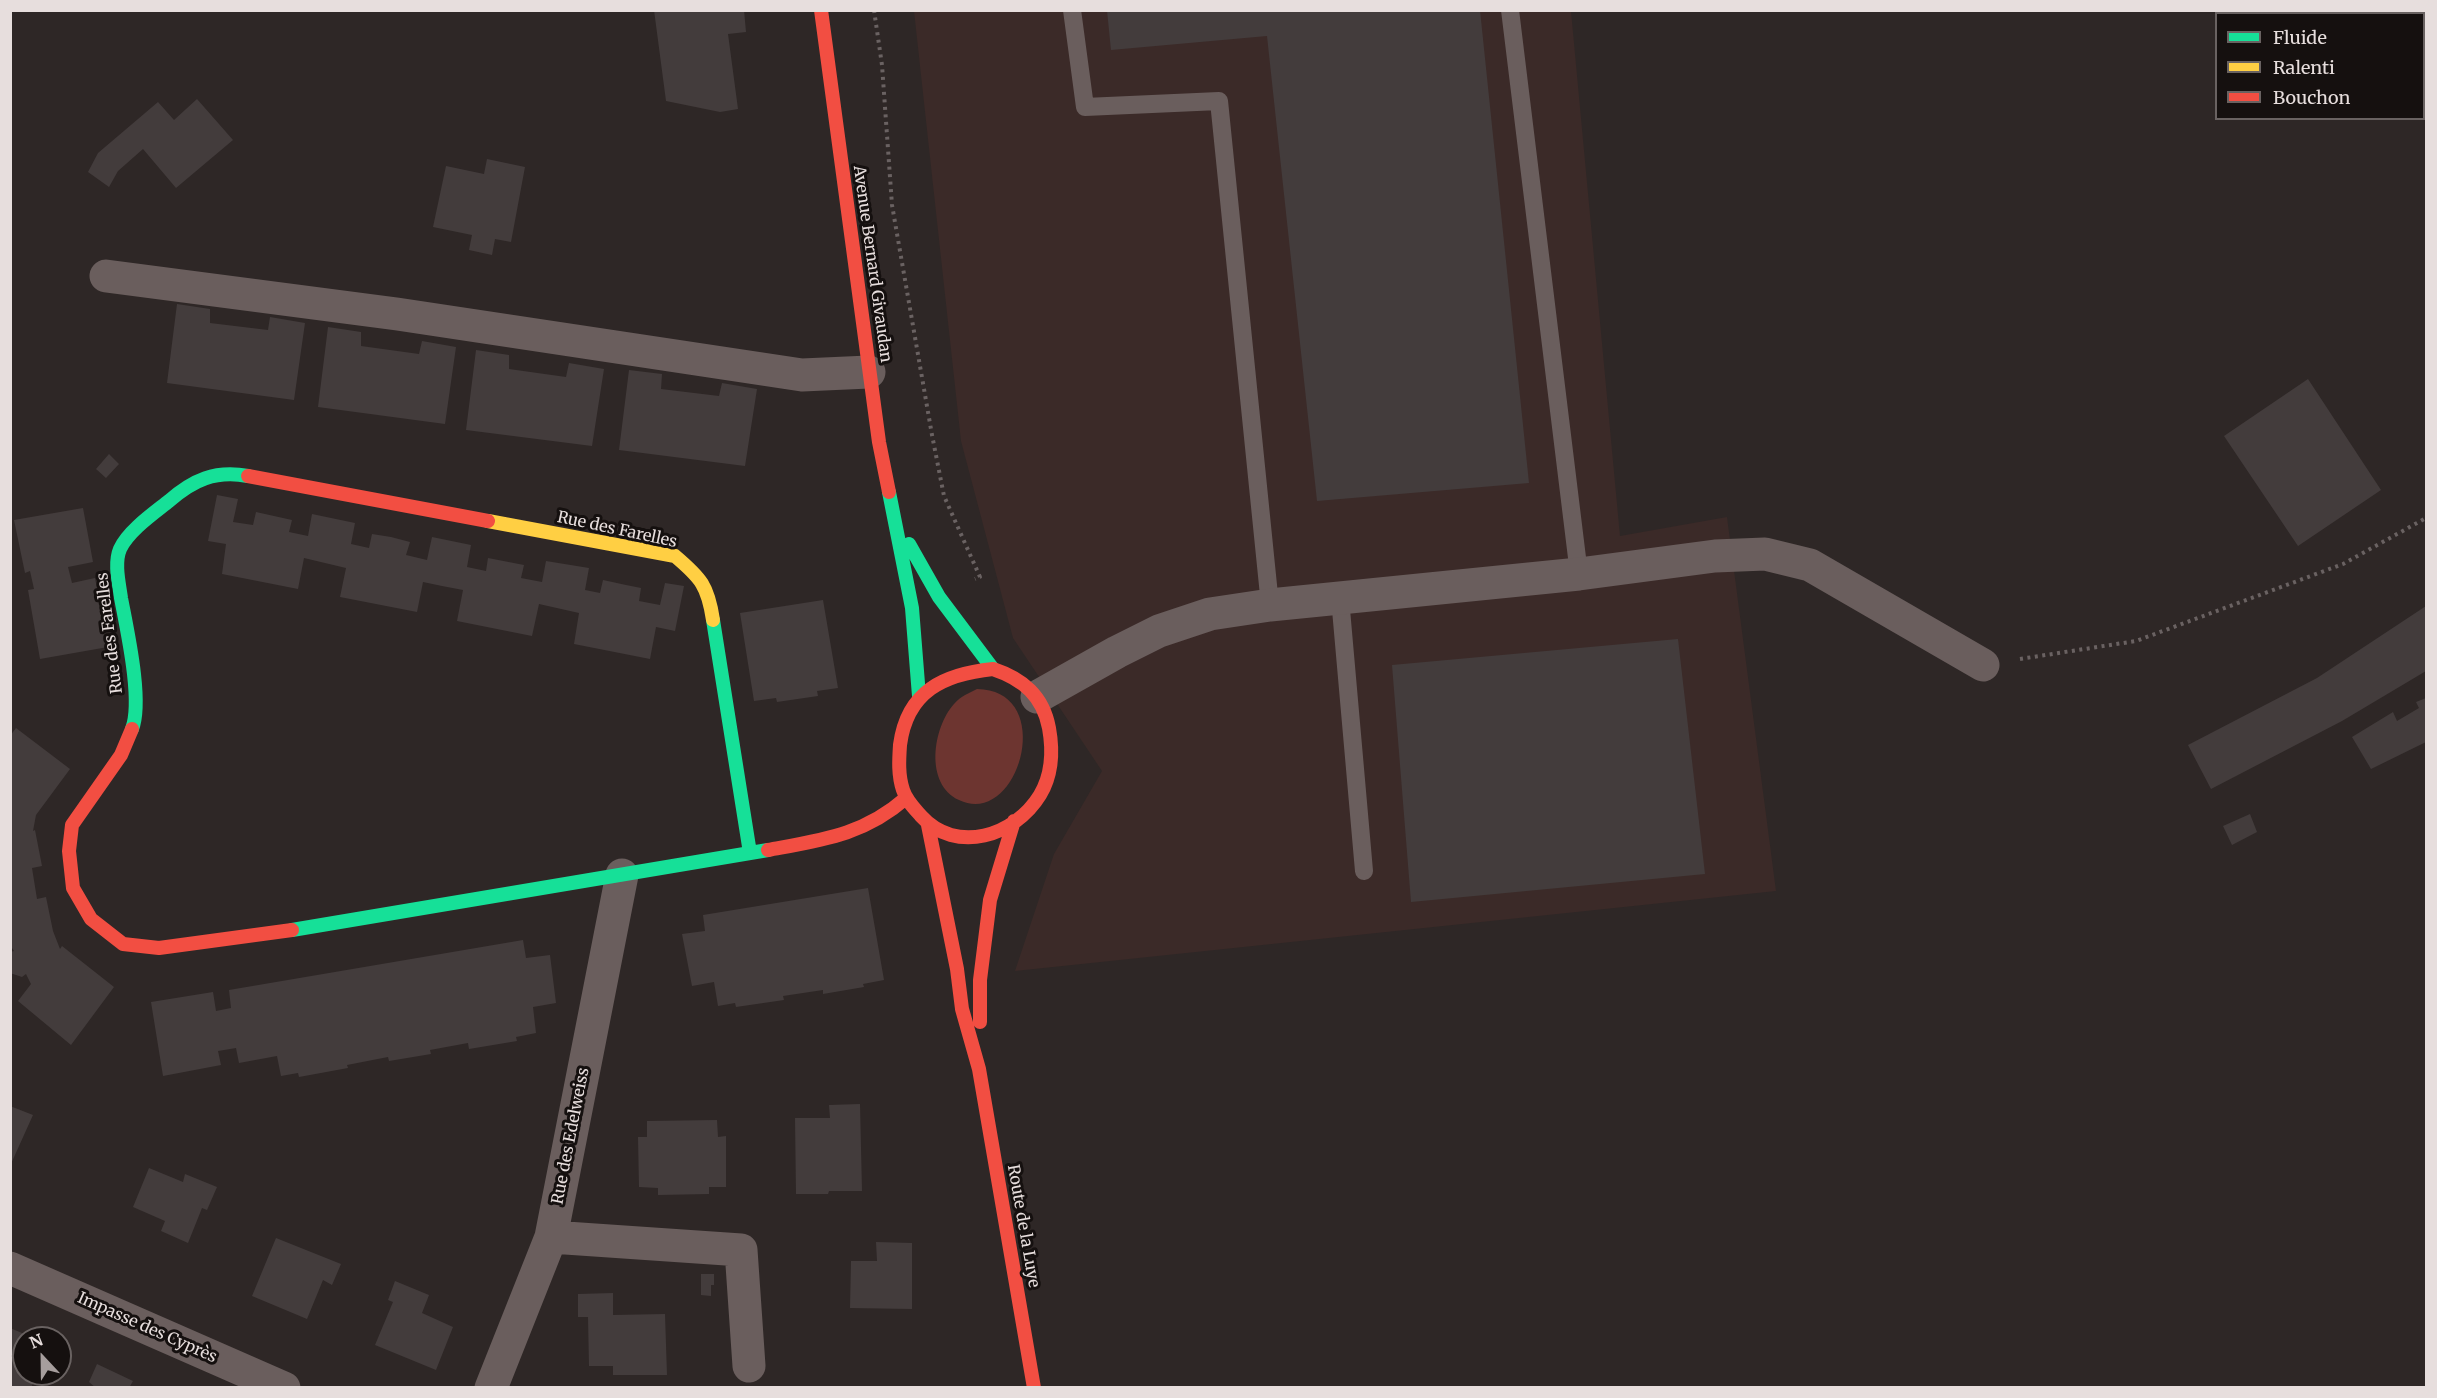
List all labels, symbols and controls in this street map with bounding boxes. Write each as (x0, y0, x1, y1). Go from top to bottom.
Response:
legend (2215, 12, 2425, 120)
text: Fluide (2273, 26, 2327, 49)
text: Ralenti (2273, 56, 2335, 79)
text: Bouchon (2273, 86, 2350, 109)
street label: Avenue Bernard Givaudan (849, 164, 895, 364)
street label: Rue des Farelles (555, 508, 679, 552)
street label: Rue des Farelles (93, 571, 127, 695)
street label: Rue des Edelweiss (548, 1066, 594, 1206)
street label: Route de la Luye (1003, 1163, 1043, 1289)
street label: Impasse des Cyprès (74, 1289, 220, 1367)
north arrow (12, 1326, 72, 1386)
text: N (26, 1330, 46, 1353)

